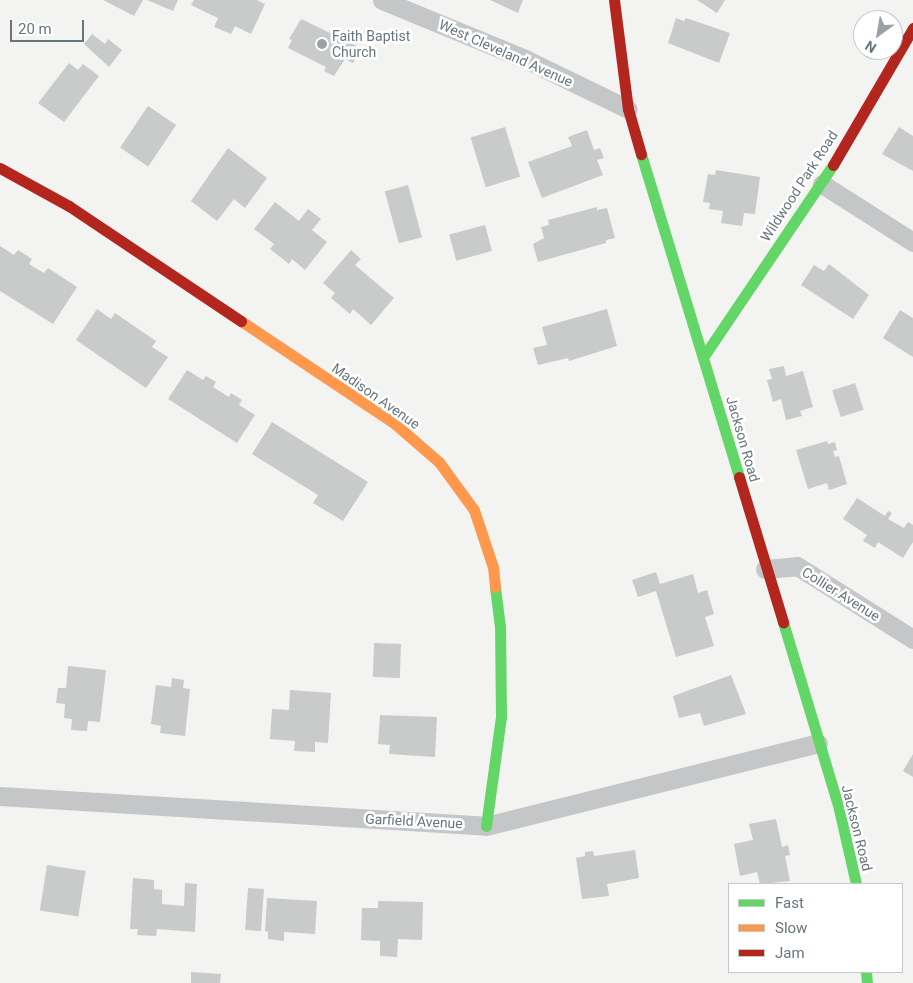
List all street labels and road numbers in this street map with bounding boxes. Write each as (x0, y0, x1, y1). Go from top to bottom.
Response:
street label: West Cleveland Avenue (436, 16, 576, 90)
street label: Wildwood Park Road (757, 127, 841, 245)
street label: Madison Avenue (329, 359, 423, 433)
street label: Jackson Road (723, 394, 763, 484)
street label: Collier Avenue (799, 563, 883, 625)
street label: Jackson Road (838, 783, 876, 873)
street label: Garfield Avenue (365, 810, 463, 832)

